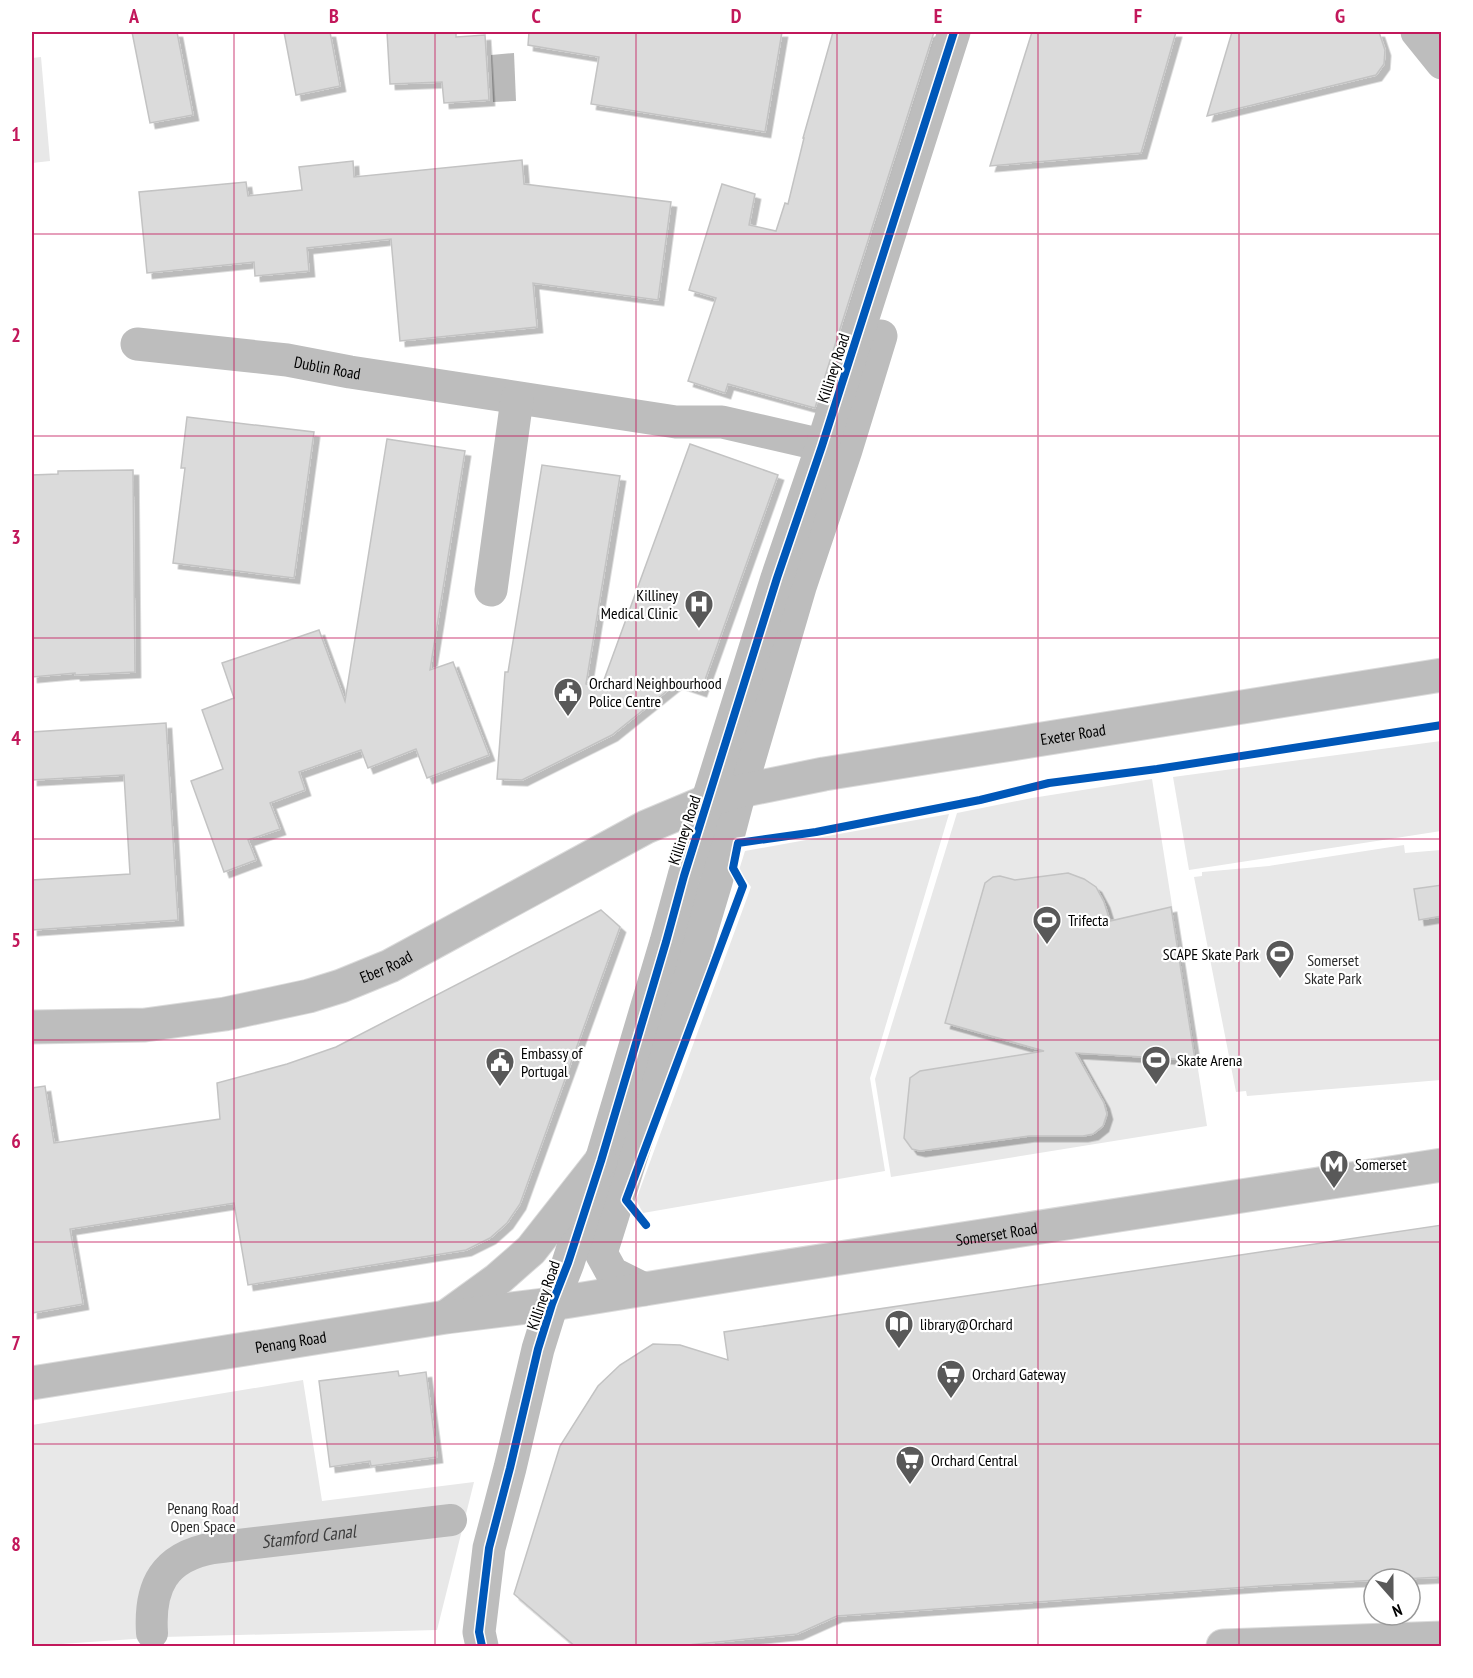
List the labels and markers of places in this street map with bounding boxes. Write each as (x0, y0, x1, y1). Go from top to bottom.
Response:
place label: Killiney Medical Clinic (601, 585, 678, 623)
hospital icon: Killiney Medical Clinic (683, 588, 715, 630)
place label: Orchard Neighbourhood Police Centre (589, 673, 722, 711)
public building icon: Orchard Neighbourhood Police Centre (552, 676, 584, 718)
sports icon: Trifecta (1031, 904, 1063, 946)
place label: Trifecta (1068, 910, 1109, 930)
sports icon: SCAPE Skate Park (1264, 938, 1296, 980)
place label: SCAPE Skate Park (1163, 944, 1260, 964)
place label: Embassy of Portugal (521, 1043, 583, 1081)
sports icon: Skate Arena (1140, 1044, 1172, 1086)
public building icon: Embassy of Portugal (484, 1046, 516, 1088)
place label: Skate Arena (1177, 1050, 1242, 1070)
metro station icon: Somerset (1318, 1148, 1350, 1190)
place label: Somerset (1355, 1154, 1407, 1174)
library icon: library@Orchard (883, 1308, 915, 1350)
place label: library@Orchard (920, 1314, 1013, 1334)
supermarket icon: Orchard Gateway (935, 1358, 967, 1400)
place label: Orchard Gateway (972, 1364, 1066, 1384)
supermarket icon: Orchard Central (894, 1444, 926, 1486)
place label: Orchard Central (931, 1450, 1018, 1470)

